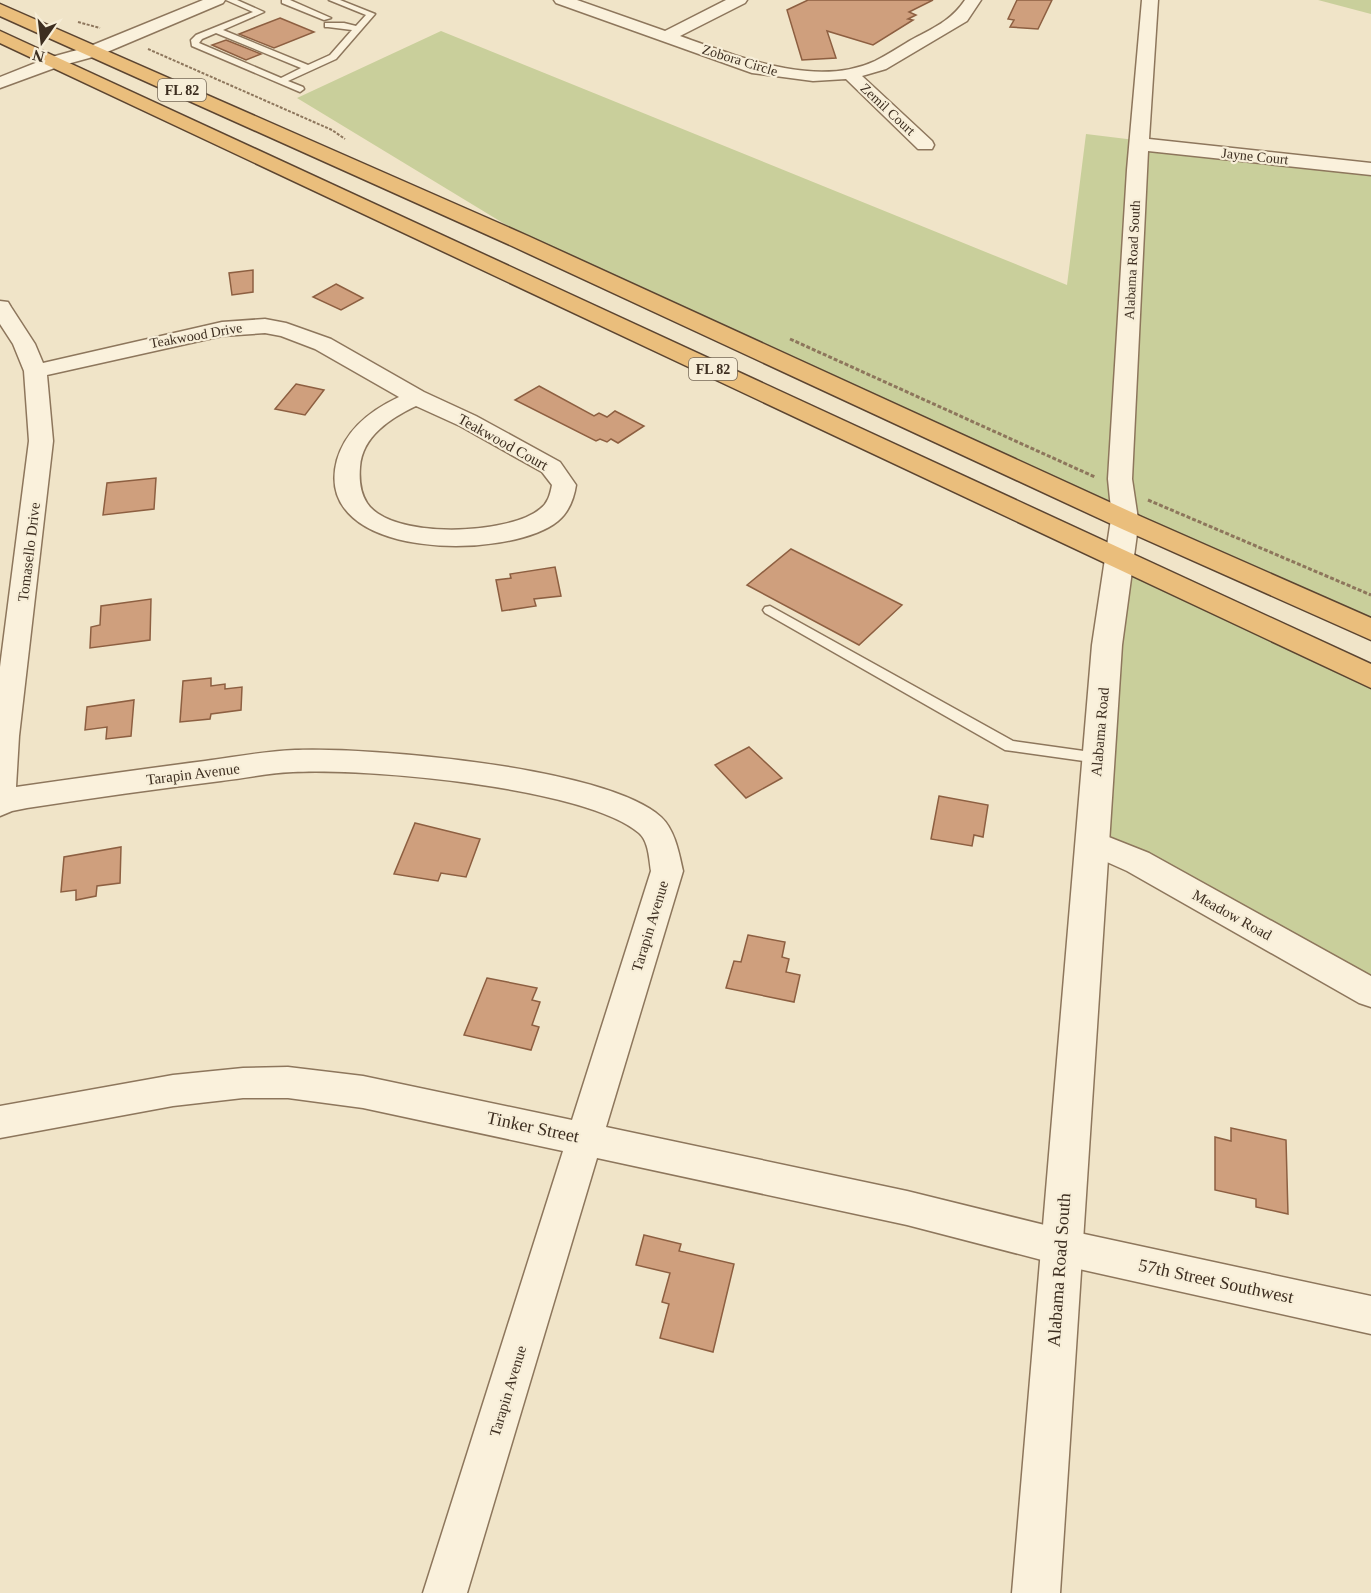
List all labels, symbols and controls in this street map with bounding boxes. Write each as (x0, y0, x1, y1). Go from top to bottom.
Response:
north arrow (12, 12, 72, 72)
street label: Zobora Circle (700, 42, 779, 79)
text: N (30, 46, 46, 66)
road number: FL 82 (158, 79, 206, 101)
street label: Zemil Court (857, 80, 918, 138)
street label: Jayne Court (1221, 146, 1289, 167)
street label: Alabama Road South (1122, 200, 1143, 320)
street label: Teakwood Drive (149, 320, 243, 351)
road number: FL 82 (689, 358, 737, 380)
street label: Teakwood Court (455, 411, 551, 474)
street label: Tomasello Drive (15, 501, 43, 603)
street label: Alabama Road (1088, 686, 1112, 777)
street label: Tarapin Avenue (145, 760, 241, 788)
street label: Tarapin Avenue (629, 878, 671, 973)
street label: Meadow Road (1190, 887, 1275, 944)
street label: Tinker Street (485, 1107, 581, 1147)
street label: Alabama Road South (1044, 1192, 1074, 1348)
street label: 57th Street Southwest (1137, 1255, 1295, 1307)
street label: Tarapin Avenue (487, 1343, 529, 1438)

